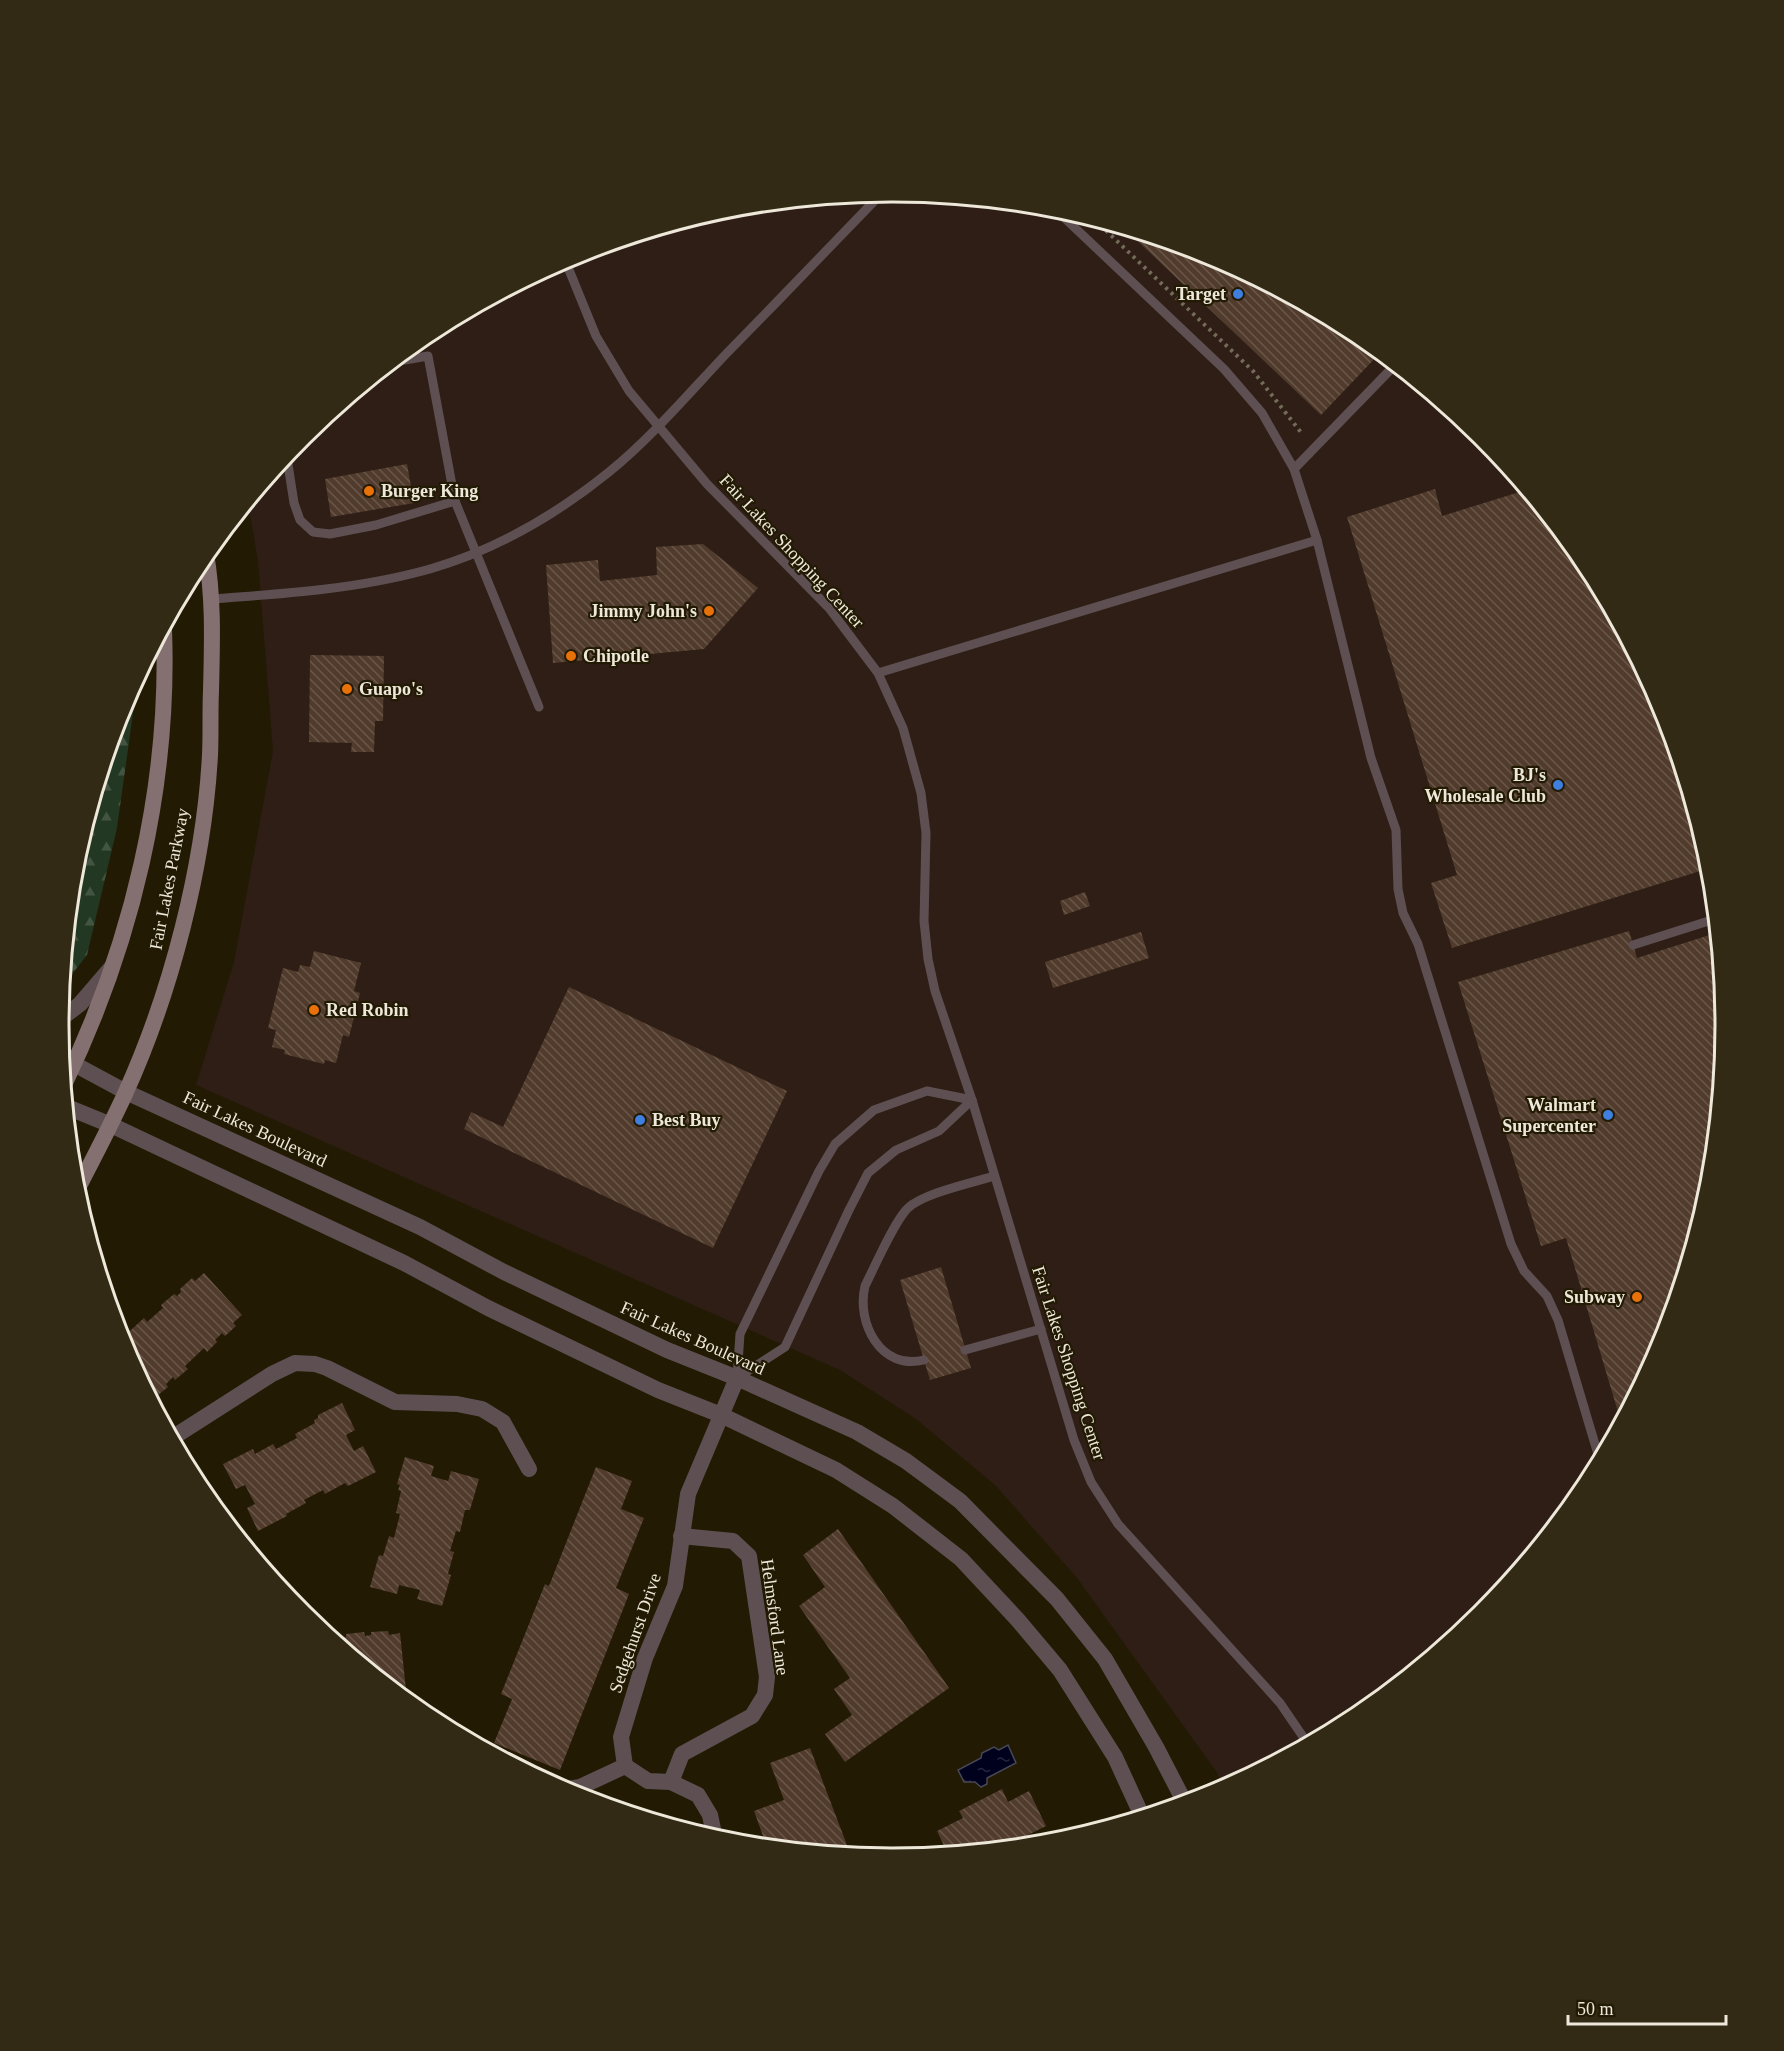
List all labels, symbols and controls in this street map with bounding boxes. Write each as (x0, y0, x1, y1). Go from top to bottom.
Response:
place label: Target (1176, 284, 1226, 304)
marker: Target (1231, 287, 1245, 301)
street label: Fair Lakes Shopping Center (716, 470, 868, 632)
place label: Burger King (381, 481, 478, 501)
marker: Burger King (362, 484, 376, 498)
place label: Jimmy John's (589, 601, 697, 621)
marker: Jimmy John's (702, 604, 716, 618)
place label: Chipotle (583, 646, 649, 666)
marker: Chipotle (564, 649, 578, 663)
place label: Guapo's (359, 679, 423, 699)
marker: Guapo's (340, 682, 354, 696)
place label: BJ's Wholesale Club (1424, 765, 1546, 806)
marker: BJ's Wholesale Club (1551, 778, 1565, 792)
street label: Fair Lakes Parkway (145, 806, 193, 952)
place label: Red Robin (326, 1000, 409, 1020)
marker: Red Robin (307, 1003, 321, 1017)
street label: Fair Lakes Boulevard (180, 1087, 330, 1171)
place label: Walmart Supercenter (1502, 1095, 1596, 1136)
marker: Walmart Supercenter (1601, 1108, 1615, 1122)
place label: Best Buy (652, 1110, 721, 1130)
marker: Best Buy (633, 1113, 647, 1127)
street label: Fair Lakes Shopping Center (1028, 1264, 1110, 1462)
place label: Subway (1564, 1287, 1625, 1307)
marker: Subway (1630, 1290, 1644, 1304)
street label: Fair Lakes Boulevard (618, 1297, 768, 1379)
street label: Helmsford Lane (757, 1557, 793, 1677)
street label: Sedgehurst Drive (605, 1570, 665, 1696)
scale bar (1568, 1988, 1726, 2026)
text: 50 m (1577, 1999, 1614, 2019)

